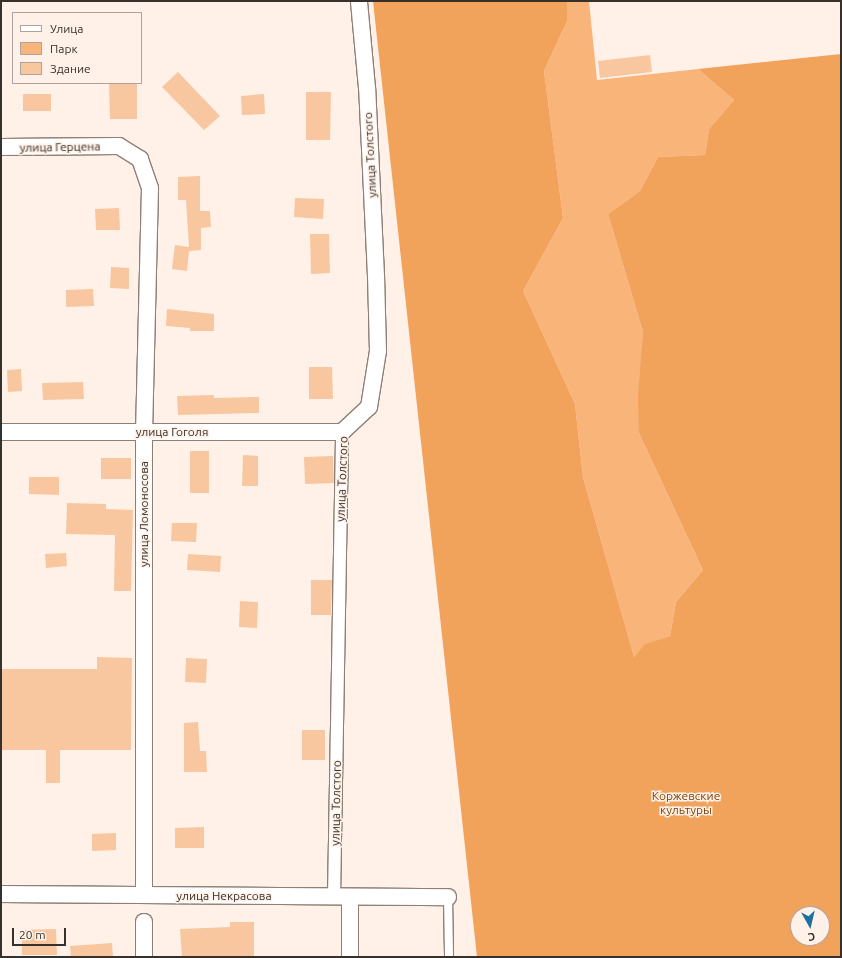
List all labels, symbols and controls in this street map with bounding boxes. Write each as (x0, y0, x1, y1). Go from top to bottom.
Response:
legend (12, 12, 142, 84)
text: Улица (50, 22, 83, 35)
text: Парк (50, 42, 78, 55)
text: Здание (50, 62, 91, 75)
street label: улица Толстого (361, 112, 379, 198)
street label: улица Герцена (19, 139, 101, 155)
street label: улица Гоголя (136, 425, 208, 439)
street label: улица Толстого (333, 436, 351, 522)
street label: улица Ломоносова (137, 461, 151, 567)
street label: улица Толстого (328, 760, 344, 846)
park label: Коржевские культуры (652, 789, 720, 817)
street label: улица Некрасова (176, 889, 272, 903)
north arrow (790, 906, 830, 946)
scale bar (14, 920, 68, 946)
text: 20 m (19, 928, 46, 941)
text: С (807, 930, 816, 943)

